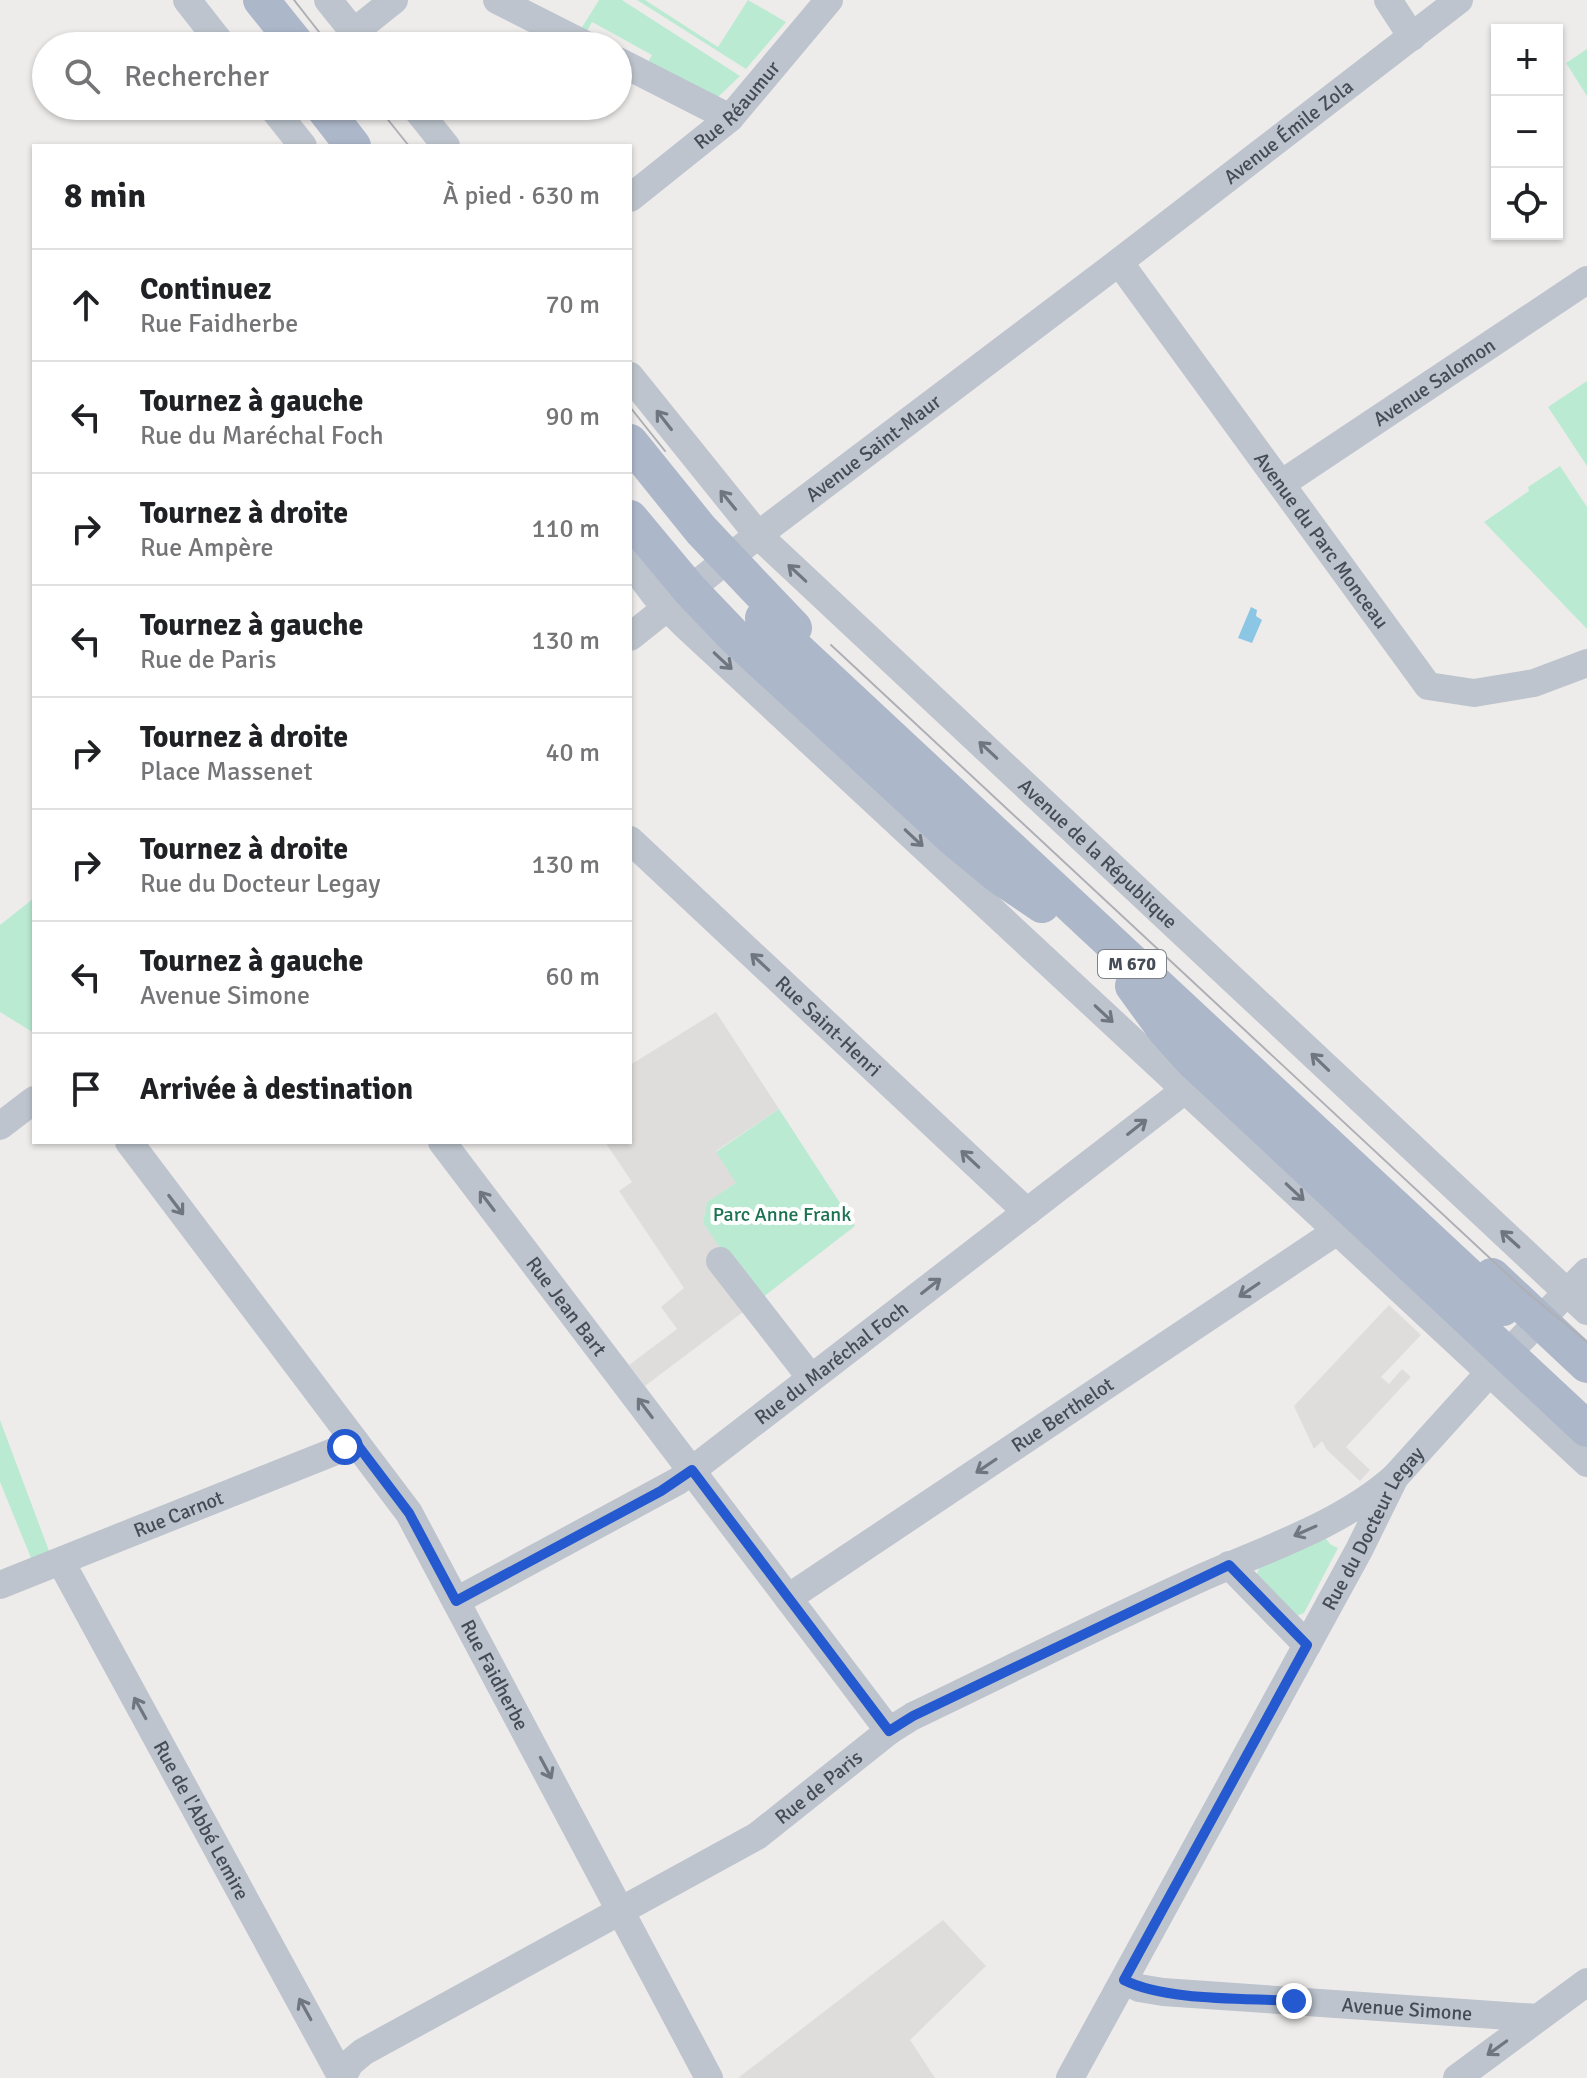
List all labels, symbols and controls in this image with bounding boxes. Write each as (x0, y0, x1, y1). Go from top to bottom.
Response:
map controls (1491, 24, 1563, 240)
button: + (1491, 24, 1563, 96)
search box (32, 32, 632, 120)
icon: search (60, 54, 104, 98)
street label: Rue Réaumur (689, 55, 786, 155)
text: Rechercher (124, 58, 269, 95)
street label: Avenue Émile Zola (1219, 74, 1358, 190)
button: − (1491, 96, 1563, 168)
button: locate (1491, 168, 1563, 240)
text: 8 min (64, 175, 146, 217)
text: À pied · 630 m (443, 180, 600, 212)
text: Continuez (140, 271, 272, 308)
icon: ahead (64, 283, 108, 327)
text: 70 m (545, 289, 600, 321)
text: Rue Faidherbe (140, 308, 298, 340)
street label: Avenue Salomon (1369, 333, 1500, 432)
text: Tournez à gauche (140, 383, 363, 420)
street label: Avenue Saint-Maur (801, 389, 947, 508)
icon: left (64, 395, 108, 439)
text: 90 m (545, 401, 600, 433)
one-way arrow (656, 410, 673, 431)
text: Rue du Maréchal Foch (140, 420, 384, 452)
street label: Avenue du Parc Monceau (1248, 447, 1394, 634)
one-way arrow (719, 490, 737, 510)
text: Tournez à droite (140, 495, 348, 532)
icon: right (64, 507, 108, 551)
text: 110 m (531, 513, 600, 545)
text: Rue Ampère (140, 532, 273, 564)
one-way arrow (788, 564, 808, 582)
text: Tournez à gauche (140, 607, 363, 644)
icon: left (64, 619, 108, 663)
text: 130 m (531, 625, 600, 657)
text: Rue de Paris (140, 644, 276, 676)
one-way arrow (713, 651, 733, 670)
text: Tournez à droite (140, 719, 348, 756)
icon: right (64, 731, 108, 775)
text: 40 m (545, 737, 600, 769)
one-way arrow (978, 742, 998, 760)
text: Place Massenet (140, 756, 313, 788)
street label: Avenue de la République (1013, 773, 1183, 934)
one-way arrow (903, 828, 923, 846)
text: Tournez à droite (140, 831, 348, 868)
icon: right (64, 843, 108, 887)
text: 130 m (531, 849, 600, 881)
text: Rue du Docteur Legay (140, 868, 380, 900)
text: Tournez à gauche (140, 943, 363, 980)
road number: M 670 (1098, 950, 1166, 978)
one-way arrow (750, 952, 770, 971)
icon: left (64, 955, 108, 999)
text: 60 m (545, 961, 600, 993)
street label: Rue Saint-Henri (770, 971, 886, 1082)
text: Avenue Simone (140, 980, 310, 1012)
one-way arrow (1094, 1005, 1114, 1023)
one-way arrow (1311, 1053, 1331, 1071)
icon: arrive (64, 1067, 108, 1111)
text: Arrivée à destination (140, 1071, 413, 1108)
one-way arrow (1126, 1119, 1147, 1136)
one-way arrow (960, 1149, 980, 1168)
one-way arrow (1284, 1182, 1304, 1200)
one-way arrow (479, 1191, 496, 1212)
one-way arrow (167, 1194, 184, 1215)
park label: Parc Anne Frank (713, 1202, 851, 1227)
one-way arrow (1501, 1231, 1521, 1249)
street label: Rue Jean Bart (520, 1252, 612, 1361)
one-way arrow (920, 1277, 941, 1294)
one-way arrow (1238, 1283, 1261, 1299)
street label: Rue du Maréchal Foch (750, 1296, 914, 1430)
street label: Rue Berthelot (1007, 1372, 1118, 1458)
one-way arrow (636, 1398, 653, 1419)
route start (327, 1429, 363, 1465)
street label: Rue du Docteur Legay (1317, 1441, 1430, 1615)
one-way arrow (976, 1458, 998, 1474)
street label: Rue Carnot (130, 1485, 227, 1543)
one-way arrow (1293, 1525, 1318, 1540)
street label: Rue Faidherbe (455, 1615, 534, 1735)
one-way arrow (132, 1696, 147, 1720)
street label: Rue de l'Abbé Lemire (148, 1737, 255, 1904)
street label: Rue de Paris (770, 1745, 868, 1830)
one-way arrow (539, 1756, 554, 1780)
route end (1276, 1983, 1312, 2019)
street label: Avenue Simone (1341, 1992, 1473, 2026)
one-way arrow (297, 1998, 312, 2022)
one-way arrow (1487, 2040, 1509, 2056)

